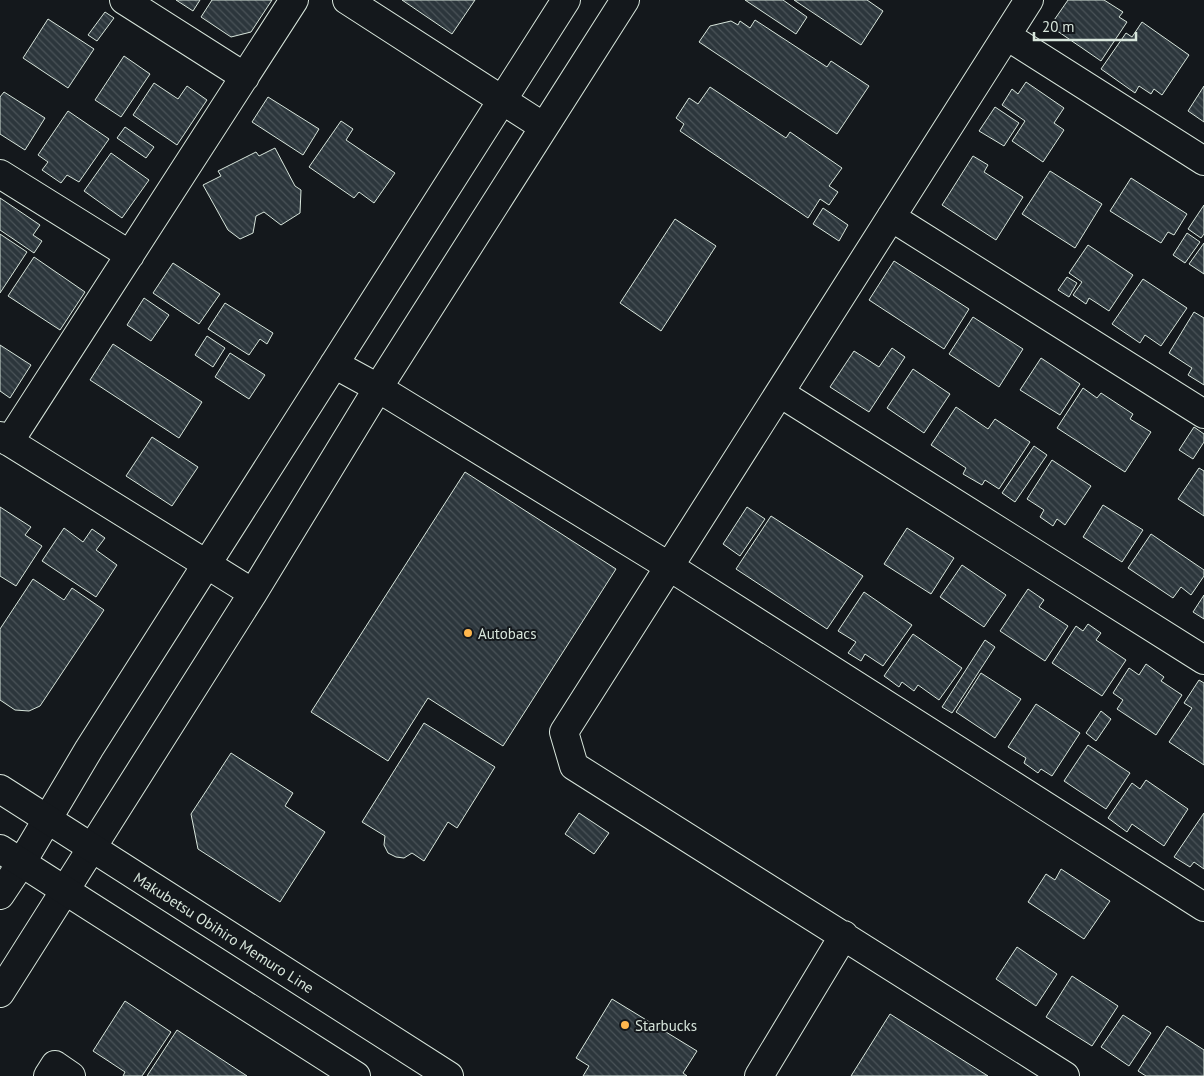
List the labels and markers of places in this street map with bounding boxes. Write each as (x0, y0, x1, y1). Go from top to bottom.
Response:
place label: Autobacs (478, 624, 536, 643)
marker: Autobacs (462, 627, 474, 639)
place label: Starbucks (635, 1016, 697, 1035)
marker: Starbucks (619, 1019, 631, 1031)

